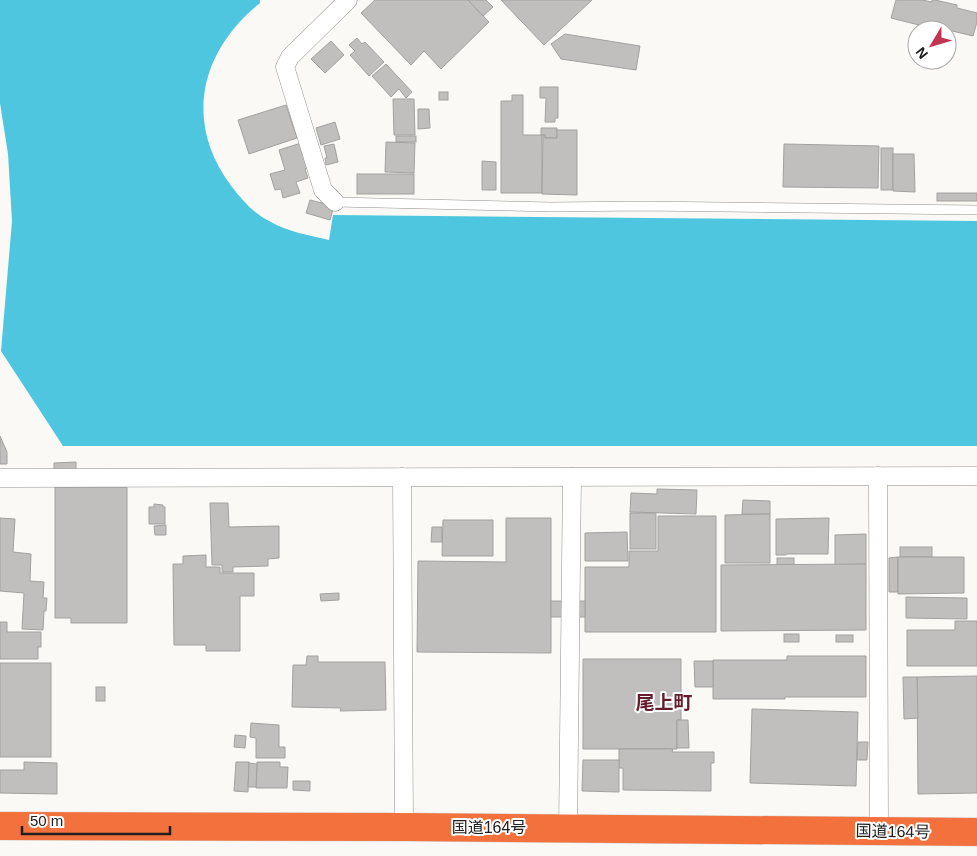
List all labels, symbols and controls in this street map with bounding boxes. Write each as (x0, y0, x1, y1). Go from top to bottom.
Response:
north arrow (907, 20, 957, 70)
text: N (912, 44, 931, 62)
district label: 尾上町 (635, 692, 693, 713)
scale bar (22, 804, 170, 836)
text: 50 m (30, 812, 63, 829)
street label: 国道164号 (452, 819, 526, 836)
street label: 国道164号 (855, 822, 930, 841)

